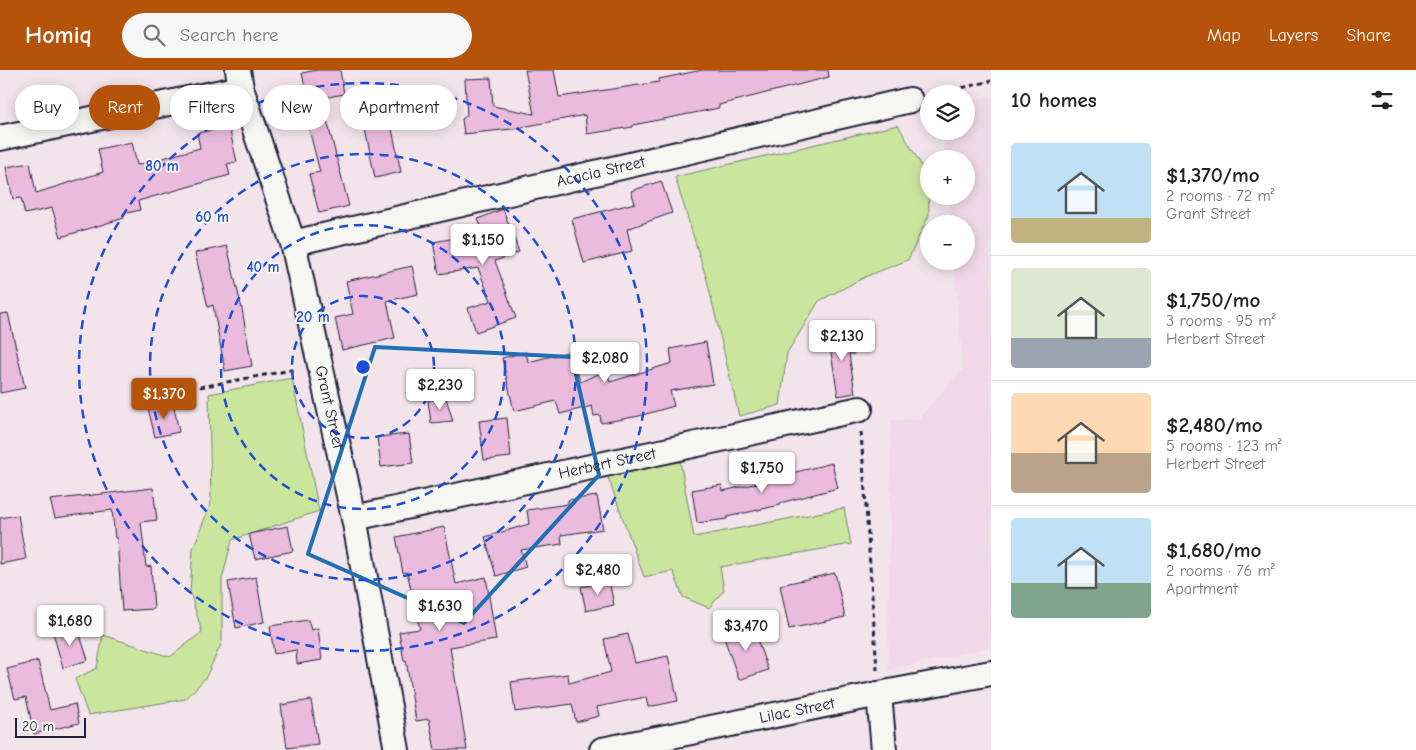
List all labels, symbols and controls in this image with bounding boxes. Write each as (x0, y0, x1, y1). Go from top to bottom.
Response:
search box (122, 13, 472, 58)
text: Homiq (25, 21, 92, 49)
icon: search (140, 21, 168, 49)
text: Search here (180, 24, 279, 46)
text: Map (1207, 25, 1241, 46)
text: Layers (1269, 25, 1318, 46)
text: Share (1346, 25, 1391, 46)
chip: Buy (15, 85, 79, 130)
chip: Rent (89, 85, 160, 130)
chip: Filters (170, 85, 253, 130)
chip: New (263, 85, 330, 130)
chip: Apartment (340, 85, 457, 130)
map controls (920, 85, 975, 270)
button: layers (920, 85, 975, 140)
icon: filters (1368, 86, 1396, 114)
text: 10 homes (1011, 88, 1097, 112)
button: + (920, 150, 975, 205)
street label: Acacia Street (555, 153, 647, 191)
text: 80 m (145, 157, 179, 175)
icon: home (1051, 163, 1111, 223)
text: $1,370/mo (1166, 163, 1260, 187)
text: 2 rooms · 72 m² (1166, 187, 1275, 205)
text: Grant Street (1166, 205, 1251, 223)
text: 60 m (195, 208, 229, 226)
button: − (920, 215, 975, 270)
pin: $1,150 (442, 224, 524, 266)
text: $1,150 (462, 231, 504, 249)
text: 40 m (247, 258, 280, 276)
icon: home (1051, 288, 1111, 348)
text: $1,750/mo (1166, 288, 1260, 312)
text: 20 m (296, 308, 330, 326)
text: 3 rooms · 95 m² (1166, 312, 1276, 330)
pin: $2,130 (801, 320, 883, 362)
text: $2,130 (820, 327, 864, 345)
text: Herbert Street (1166, 330, 1265, 348)
pin: $2,080 (564, 342, 646, 384)
text: $2,080 (581, 349, 629, 367)
centre of rings (354, 358, 372, 376)
street label: Grant Street (311, 364, 347, 451)
pin: $2,230 (399, 368, 481, 411)
text: $2,230 (417, 376, 463, 394)
pin: $1,370 (123, 378, 205, 420)
text: $1,370 (142, 385, 186, 403)
icon: home (1051, 413, 1111, 473)
text: $2,480/mo (1166, 413, 1263, 437)
text: 5 rooms · 123 m² (1166, 437, 1282, 455)
street label: Herbert Street (557, 444, 658, 483)
pin: $1,750 (721, 452, 803, 494)
text: Herbert Street (1166, 455, 1265, 473)
text: $1,750 (740, 459, 784, 477)
icon: home (1051, 538, 1111, 598)
text: $1,680/mo (1166, 538, 1261, 562)
pin: $2,480 (557, 554, 639, 596)
text: $2,480 (575, 561, 621, 579)
text: 2 rooms · 76 m² (1166, 562, 1275, 580)
text: Apartment (1166, 580, 1238, 598)
pin: $1,630 (399, 590, 481, 632)
text: $1,630 (418, 597, 462, 615)
pin: $1,680 (29, 604, 111, 647)
pin: $3,470 (705, 610, 787, 652)
text: $1,680 (48, 612, 92, 630)
text: $3,470 (724, 617, 768, 635)
street label: Lilac Street (758, 694, 837, 727)
scale bar (15, 715, 86, 738)
text: 20 m (22, 718, 54, 735)

